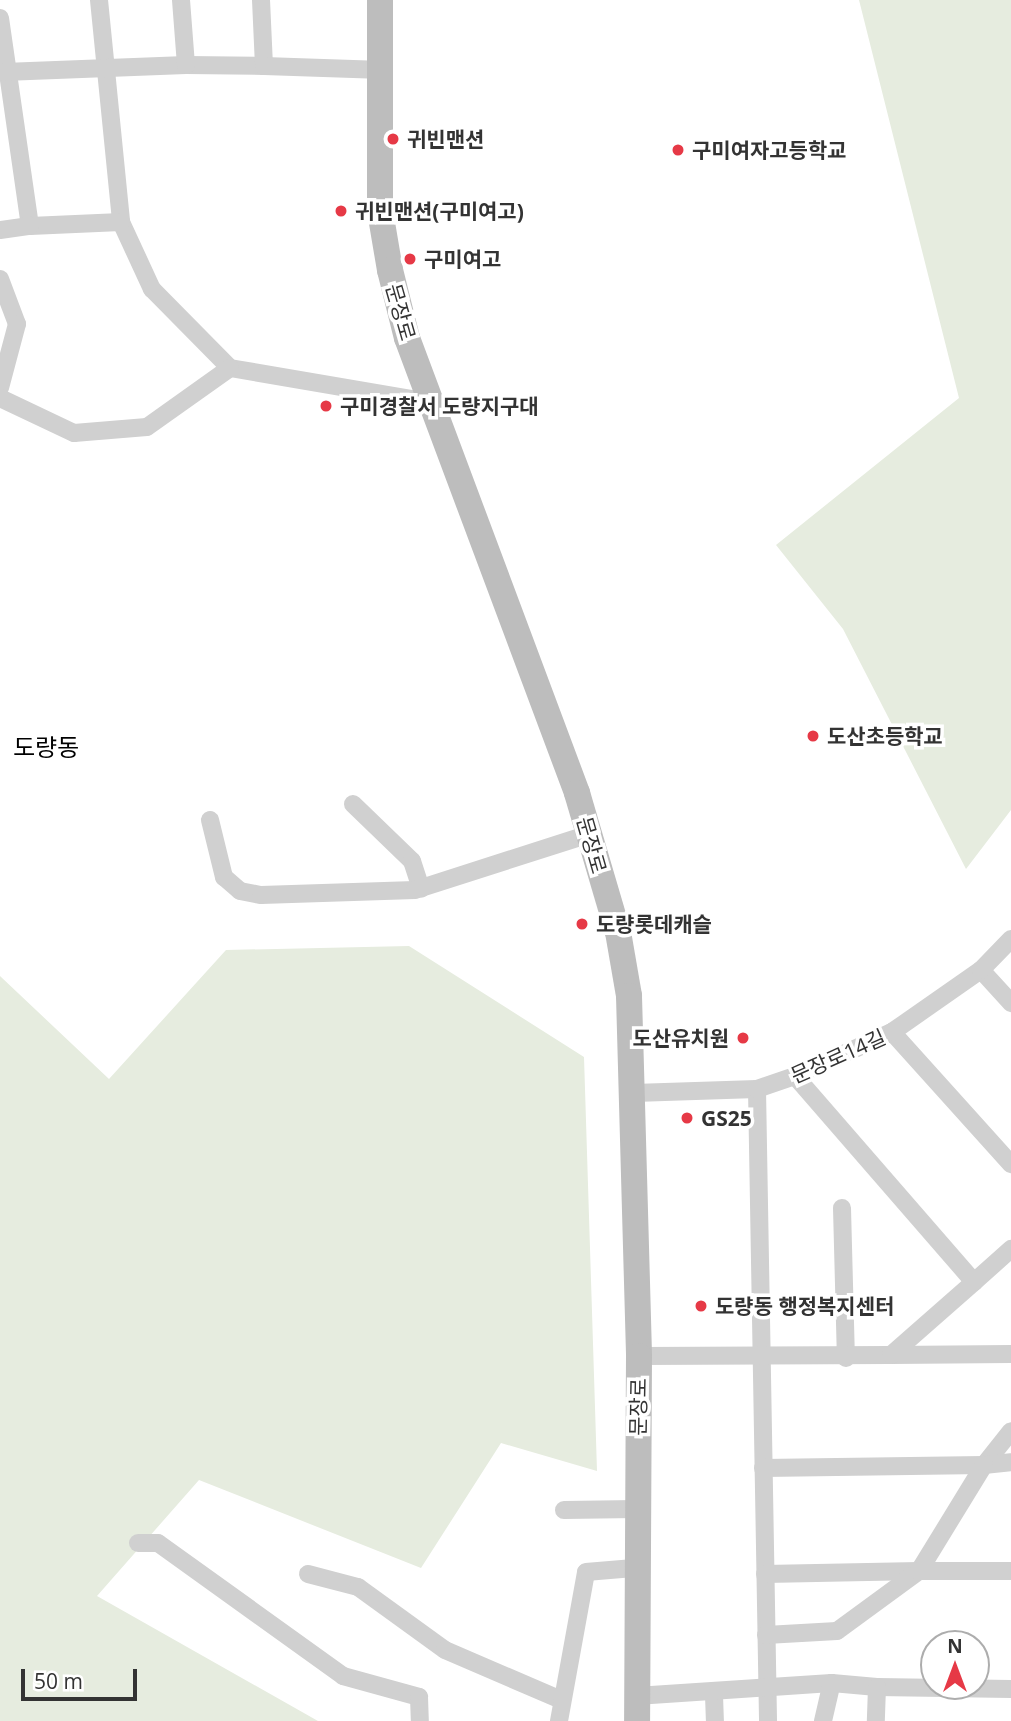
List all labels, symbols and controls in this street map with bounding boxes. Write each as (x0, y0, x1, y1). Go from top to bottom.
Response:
place label: 귀빈맨션 (407, 126, 484, 152)
marker: 귀빈맨션 (385, 131, 401, 147)
place label: 구미여자고등학교 (692, 137, 847, 163)
marker: 구미여자고등학교 (670, 142, 686, 158)
place label: 귀빈맨션(구미여고) (355, 198, 524, 224)
marker: 귀빈맨션(구미여고) (333, 203, 349, 219)
place label: 구미여고 (424, 246, 501, 272)
marker: 구미여고 (402, 251, 418, 267)
street label: 문장로 (381, 281, 421, 343)
place label: 구미경찰서 도량지구대 (340, 393, 539, 419)
marker: 구미경찰서 도량지구대 (318, 398, 334, 414)
place label: 도산초등학교 (827, 723, 943, 749)
marker: 도산초등학교 (805, 728, 821, 744)
district label: 도량동 (13, 733, 79, 761)
street label: 문장로 (572, 814, 612, 876)
place label: 도량롯데캐슬 (596, 911, 712, 937)
marker: 도량롯데캐슬 (574, 916, 590, 932)
street label: 문장로14길 (787, 1024, 889, 1088)
place label: 도산유치원 (632, 1025, 729, 1051)
marker: 도산유치원 (735, 1030, 751, 1046)
place label: GS25 (701, 1105, 752, 1131)
marker: GS25 (679, 1110, 695, 1126)
place label: 도량동 행정복지센터 (715, 1293, 894, 1319)
marker: 도량동 행정복지센터 (693, 1298, 709, 1314)
street label: 문장로 (625, 1378, 651, 1436)
north arrow (920, 1630, 990, 1700)
text: N (947, 1633, 963, 1659)
scale bar (24, 1654, 140, 1698)
text: 50 m (34, 1667, 83, 1695)

